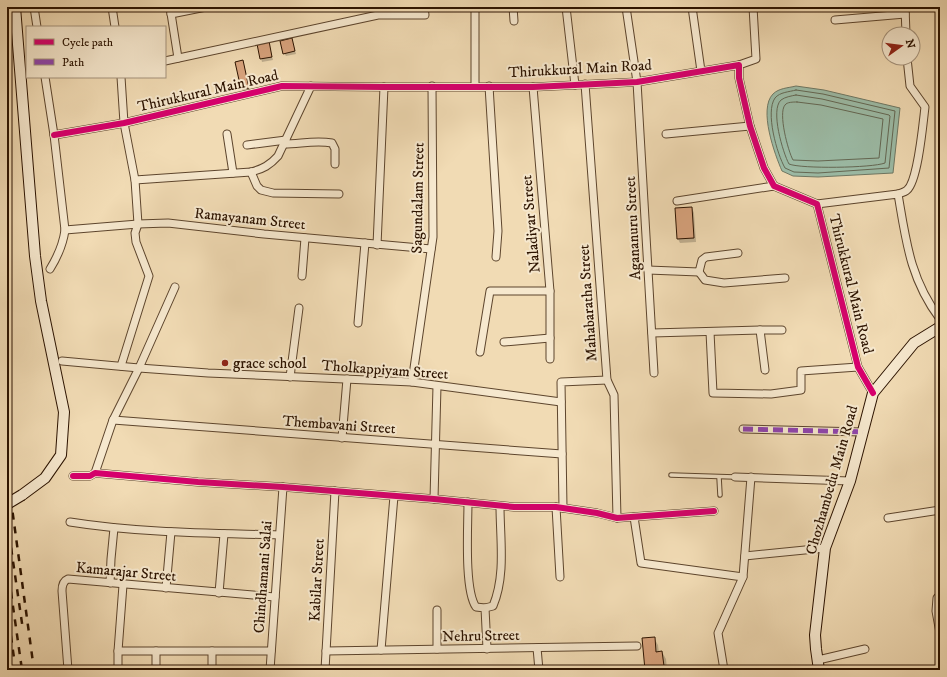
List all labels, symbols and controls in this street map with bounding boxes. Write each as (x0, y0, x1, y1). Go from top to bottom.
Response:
legend (26, 26, 166, 78)
north arrow (881, 26, 921, 66)
text: Cycle path (62, 35, 114, 50)
text: N (902, 38, 918, 50)
text: Path (62, 55, 85, 70)
street label: Thirukkural Main Road (508, 56, 653, 82)
street label: Thirukkural Main Road (136, 65, 281, 116)
street label: Sagundalam Street (408, 142, 428, 254)
street label: Naladiyar Street (517, 174, 545, 274)
street label: Agananuru Street (621, 175, 645, 280)
street label: Ramayanam Street (194, 204, 307, 234)
street label: Thirukkural Main Road (824, 212, 878, 357)
street label: Mahabaratha Street (574, 244, 602, 362)
place label: grace school (233, 354, 307, 373)
street label: Tholkappiyam Street (321, 356, 449, 384)
marker: grace school (220, 358, 230, 368)
street label: Chozhambedu Main Road (802, 403, 863, 557)
street label: Thembavani Street (282, 412, 396, 438)
street label: Chindhamani Salai (250, 520, 276, 634)
street label: Kabilar Street (305, 538, 329, 622)
street label: Kamarajar Street (75, 558, 177, 586)
street label: Nehru Street (442, 626, 520, 646)

